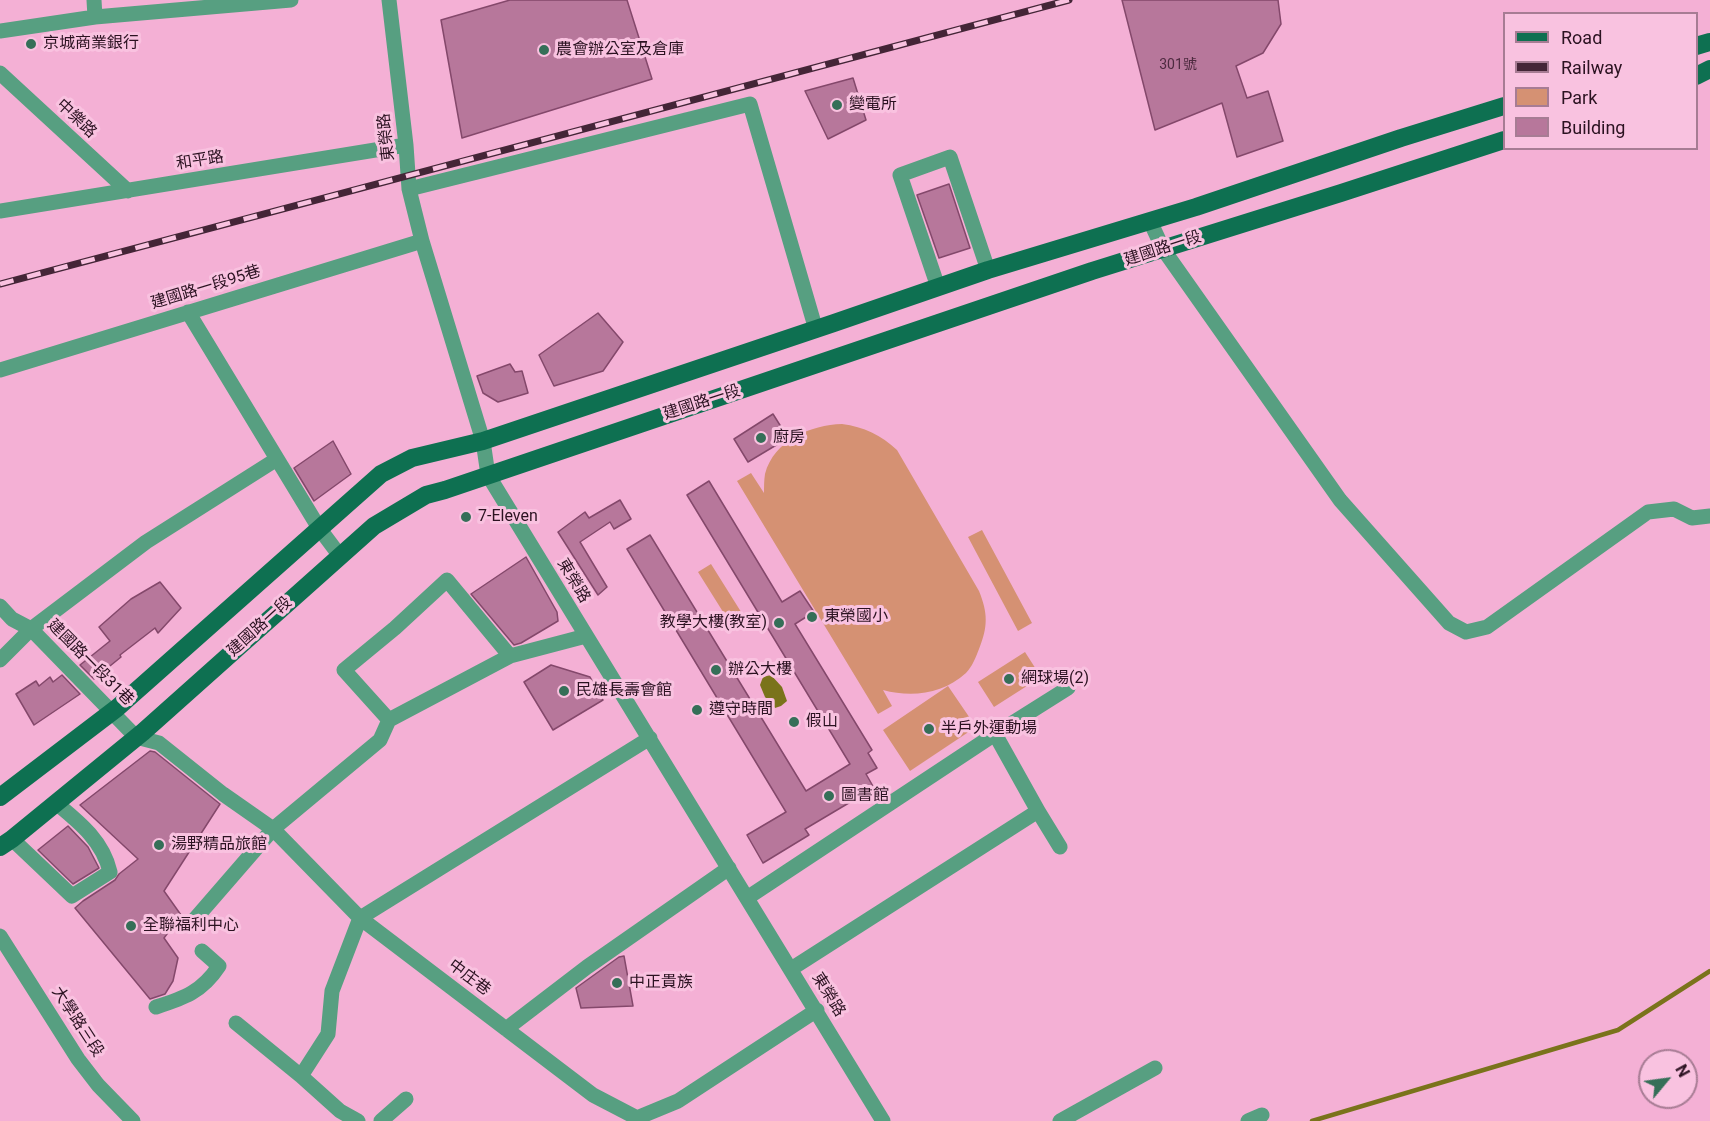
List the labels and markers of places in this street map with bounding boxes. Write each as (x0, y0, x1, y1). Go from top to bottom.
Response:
place label: 京城商業銀行 (43, 34, 139, 54)
marker: 京城商業銀行 (24, 37, 38, 51)
place label: 農會辦公室及倉庫 (556, 40, 684, 60)
marker: 農會辦公室及倉庫 (537, 43, 551, 57)
place label: 變電所 (849, 95, 897, 115)
marker: 變電所 (830, 98, 844, 112)
place label: 廚房 (773, 428, 805, 448)
marker: 廚房 (754, 431, 768, 445)
place label: 7-Eleven (478, 507, 538, 527)
marker: 7-Eleven (459, 510, 473, 524)
place label: 東榮國小 (824, 607, 888, 627)
marker: 東榮國小 (805, 610, 819, 624)
place label: 教學大樓(教室) (660, 613, 767, 633)
marker: 教學大樓(教室) (772, 616, 786, 630)
place label: 辦公大樓 (728, 660, 792, 680)
marker: 辦公大樓 (709, 663, 723, 677)
place label: 網球場(2) (1021, 669, 1089, 689)
marker: 網球場(2) (1002, 672, 1016, 686)
place label: 民雄長壽會館 (576, 681, 672, 701)
marker: 民雄長壽會館 (557, 684, 571, 698)
place label: 遵守時間 (709, 700, 773, 720)
marker: 遵守時間 (690, 703, 704, 717)
place label: 假山 (806, 712, 838, 732)
marker: 假山 (787, 715, 801, 729)
place label: 半戶外運動場 (941, 719, 1037, 739)
marker: 半戶外運動場 (922, 722, 936, 736)
place label: 圖書館 (841, 786, 889, 806)
marker: 圖書館 (822, 789, 836, 803)
place label: 湯野精品旅館 (171, 835, 267, 855)
marker: 湯野精品旅館 (152, 838, 166, 852)
place label: 全聯福利中心 (143, 916, 239, 936)
marker: 全聯福利中心 (124, 919, 138, 933)
place label: 中正貴族 (629, 973, 693, 993)
marker: 中正貴族 (610, 976, 624, 990)

